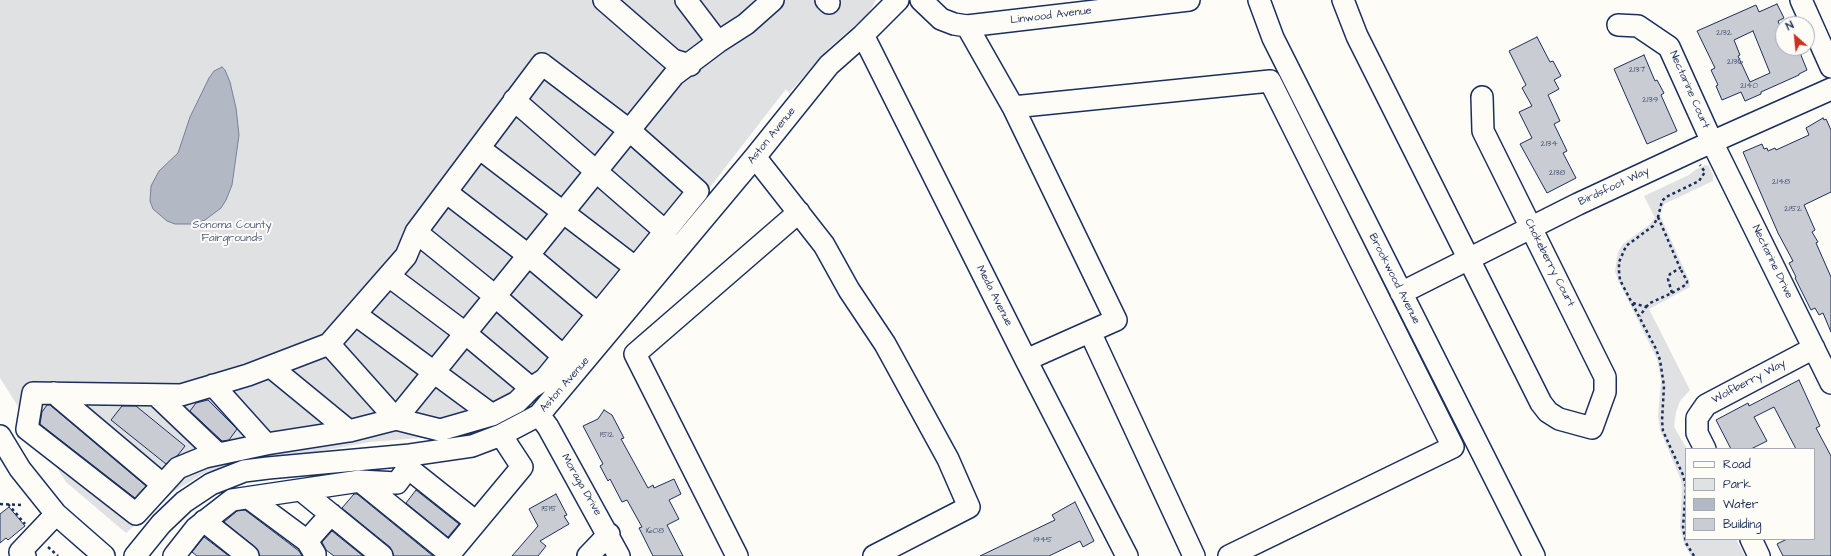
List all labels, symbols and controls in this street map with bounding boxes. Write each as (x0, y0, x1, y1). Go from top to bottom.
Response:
street label: Linwood Avenue (1010, 4, 1092, 28)
north arrow (1775, 16, 1815, 56)
text: N (1783, 18, 1796, 34)
house number: 2132 (1716, 28, 1732, 38)
street label: Nectarine Court (1666, 49, 1712, 131)
house number: 2136 (1727, 57, 1743, 67)
house number: 2137 (1629, 65, 1645, 75)
house number: 2140 (1740, 81, 1758, 91)
house number: 2139 (1642, 95, 1658, 105)
street label: Aston Avenue (745, 105, 799, 167)
house number: 2134 (1540, 139, 1558, 149)
street label: Birdsfoot Way (1577, 165, 1651, 209)
house number: 2138 (1549, 168, 1565, 178)
house number: 2148 (1772, 177, 1790, 187)
house number: 2152 (1784, 204, 1802, 214)
street label: Chokeberry Court (1521, 217, 1577, 309)
park label: Sonoma County Fairgrounds (192, 219, 272, 245)
street label: Nectarine Drive (1749, 223, 1795, 301)
street label: Brookwood Avenue (1365, 231, 1423, 327)
street label: Meda Avenue (973, 263, 1015, 329)
street label: Aston Avenue (537, 355, 593, 415)
street label: Wolfberry Way (1710, 357, 1788, 407)
house number: 1512 (600, 430, 614, 440)
legend (1685, 448, 1815, 540)
street label: Moraga Drive (558, 452, 604, 518)
text: Road (1723, 456, 1751, 473)
text: Park (1723, 476, 1751, 493)
text: Water (1723, 496, 1758, 513)
house number: 1515 (541, 504, 557, 514)
text: Building (1723, 516, 1761, 533)
house number: 1608 (646, 526, 664, 536)
house number: 1945 (1034, 535, 1052, 545)

